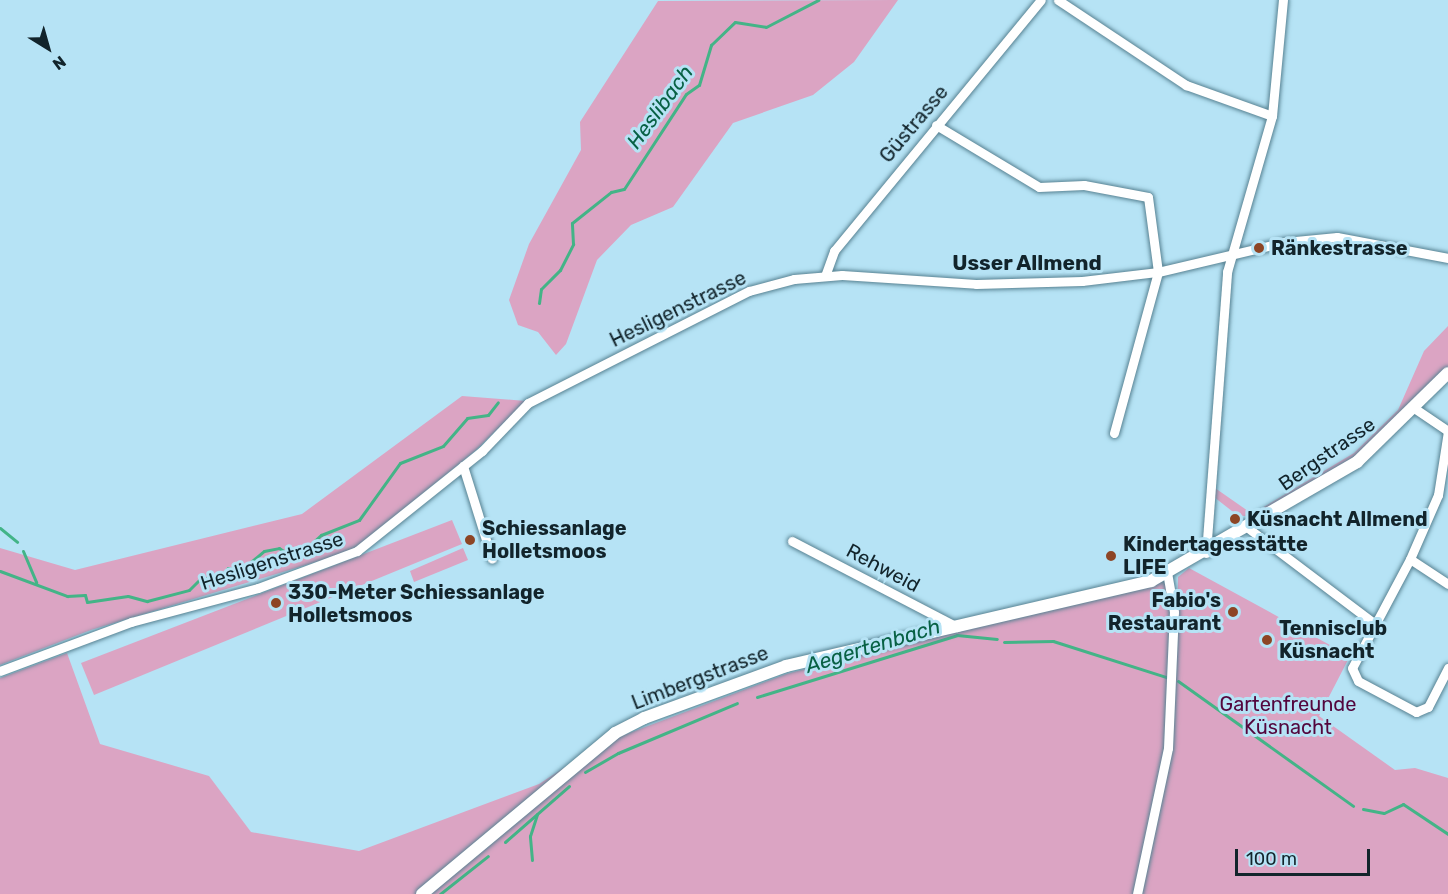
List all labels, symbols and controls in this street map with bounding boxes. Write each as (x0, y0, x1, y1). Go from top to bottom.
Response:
north arrow (18, 18, 78, 78)
text: N (49, 52, 69, 74)
water label: Heslibach (621, 60, 699, 154)
street label: Güstrasse (875, 80, 953, 168)
place label: Ränkestrasse (1271, 236, 1408, 260)
marker: Ränkestrasse (1252, 241, 1266, 255)
district label: Usser Allmend (952, 250, 1102, 276)
street label: Hesligenstrasse (606, 266, 750, 352)
street label: Bergstrasse (1274, 412, 1380, 496)
place label: Küsnacht Allmend (1247, 507, 1428, 531)
marker: Küsnacht Allmend (1228, 512, 1242, 526)
place label: Schiessanlage Holletsmoos (482, 516, 627, 563)
street label: Hesligenstrasse (198, 527, 346, 595)
place label: Kindertagesstätte LIFE (1123, 532, 1308, 579)
marker: Schiessanlage Holletsmoos (463, 533, 477, 547)
street label: Rehweid (842, 539, 924, 597)
marker: Kindertagesstätte LIFE (1104, 549, 1118, 563)
place label: 330-Meter Schiessanlage Holletsmoos (288, 580, 545, 627)
place label: Fabio's Restaurant (1108, 588, 1221, 635)
marker: 330-Meter Schiessanlage Holletsmoos (269, 596, 283, 610)
marker: Fabio's Restaurant (1226, 605, 1240, 619)
water label: Aegertenbach (803, 614, 943, 678)
place label: Tennisclub Küsnacht (1279, 616, 1387, 663)
marker: Tennisclub Küsnacht (1260, 633, 1274, 647)
street label: Limbergstrasse (628, 641, 772, 715)
park label: Gartenfreunde Küsnacht (1220, 692, 1356, 739)
scale bar (1238, 837, 1373, 875)
text: 100 m (1246, 848, 1297, 870)

